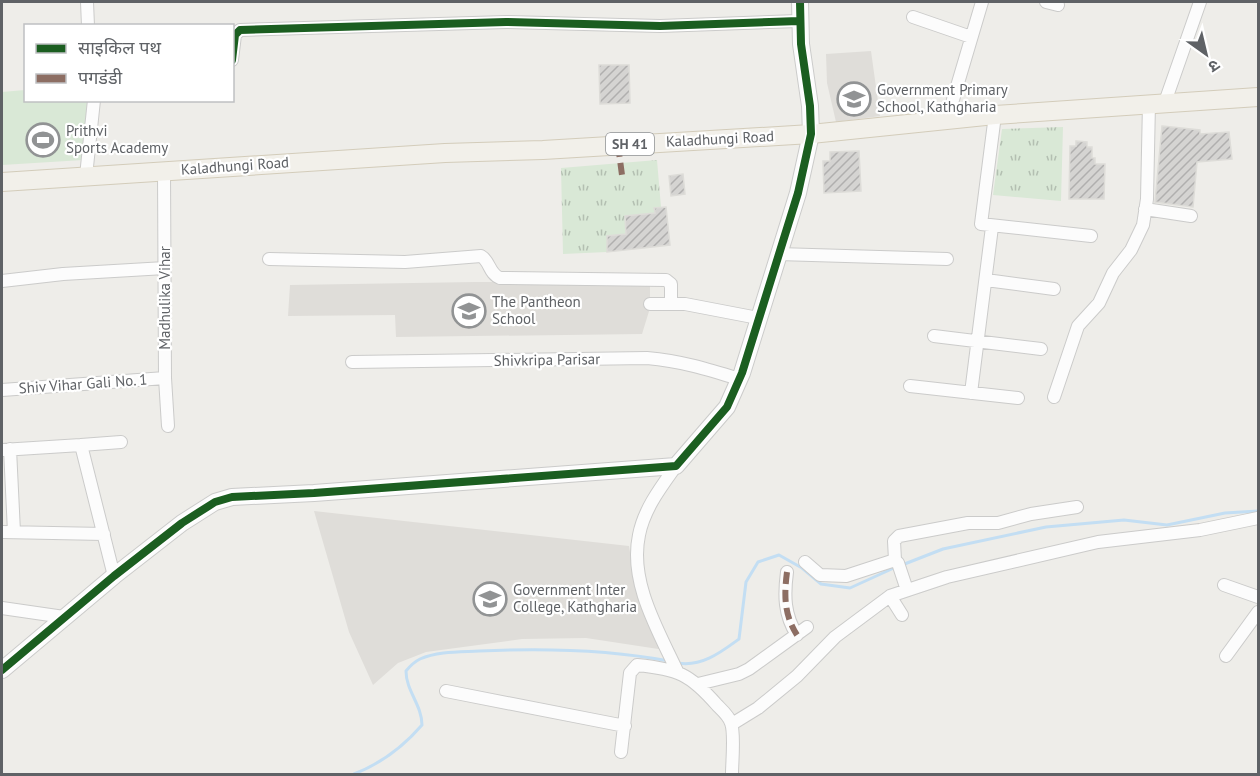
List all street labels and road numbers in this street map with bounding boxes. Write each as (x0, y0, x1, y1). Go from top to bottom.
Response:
street label: Kaladhungi Road (665, 126, 775, 151)
road number: SH 41 (606, 133, 654, 155)
street label: Kaladhungi Road (180, 152, 290, 179)
street label: Madhulika Vihar (155, 246, 174, 350)
street label: Shivkripa Parisar (494, 349, 600, 370)
street label: Shiv Vihar Gali No. 1 (18, 370, 148, 397)

